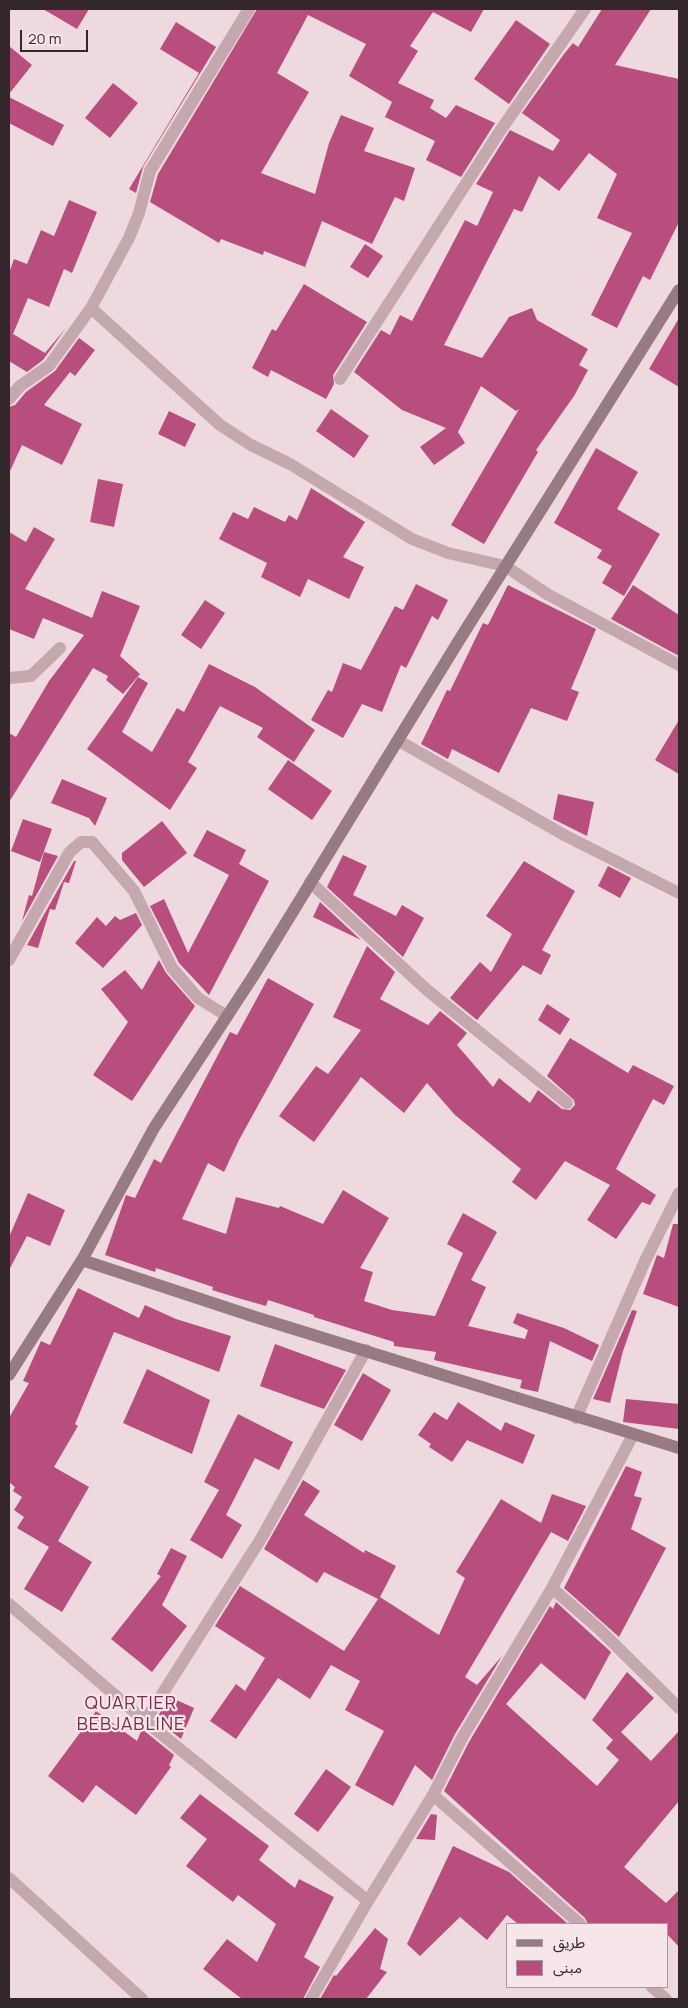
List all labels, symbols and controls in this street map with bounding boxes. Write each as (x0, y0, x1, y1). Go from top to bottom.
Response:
scale bar (22, 20, 90, 52)
text: 20 m (28, 28, 61, 49)
district label: QUARTIER BEBJABLINE (75, 1693, 187, 1736)
legend (506, 1923, 668, 1988)
text: طريق (553, 1932, 585, 1953)
text: مبنى (553, 1957, 582, 1978)

